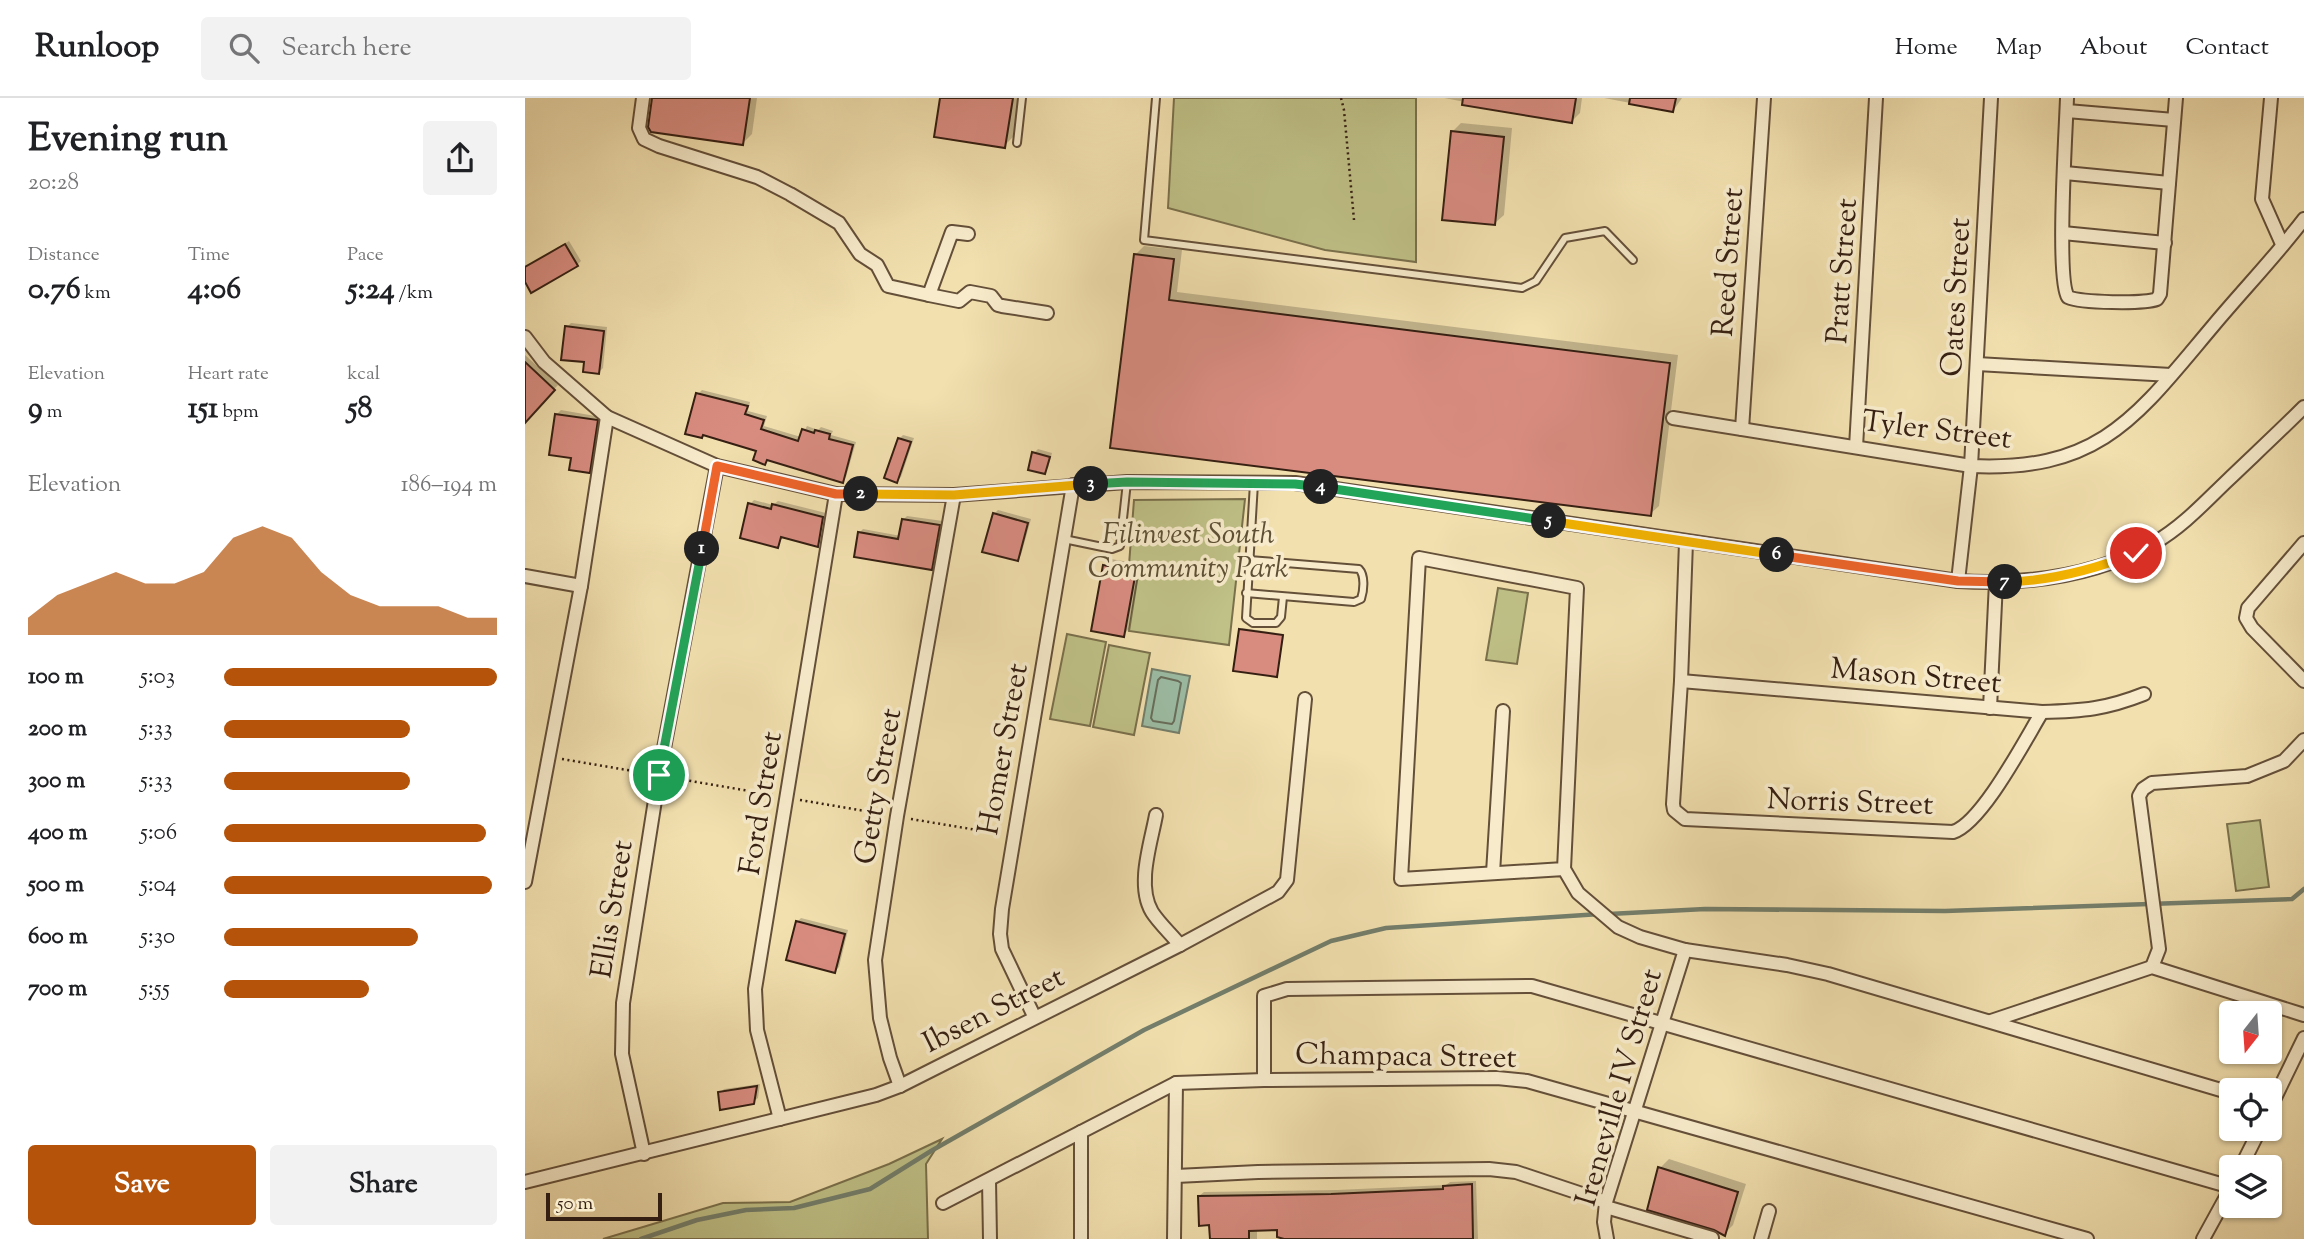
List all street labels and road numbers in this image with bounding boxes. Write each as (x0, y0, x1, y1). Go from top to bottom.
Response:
street label: Reed Street (1703, 186, 1756, 338)
street label: Pratt Street (1817, 197, 1870, 345)
street label: Oates Street (1932, 217, 1983, 378)
street label: Tyler Street (1859, 401, 2014, 462)
street label: Mason Street (1829, 649, 2003, 706)
street label: Homer Street (968, 660, 1041, 839)
street label: Getty Street (845, 705, 914, 868)
street label: Ford Street (730, 729, 795, 878)
street label: Norris Street (1766, 779, 1934, 828)
street label: Ellis Street (581, 837, 646, 981)
street label: Ibsen Street (916, 957, 1073, 1065)
street label: Ireneville IV Street (1566, 964, 1675, 1211)
street label: Champaca Street (1295, 1034, 1517, 1081)

